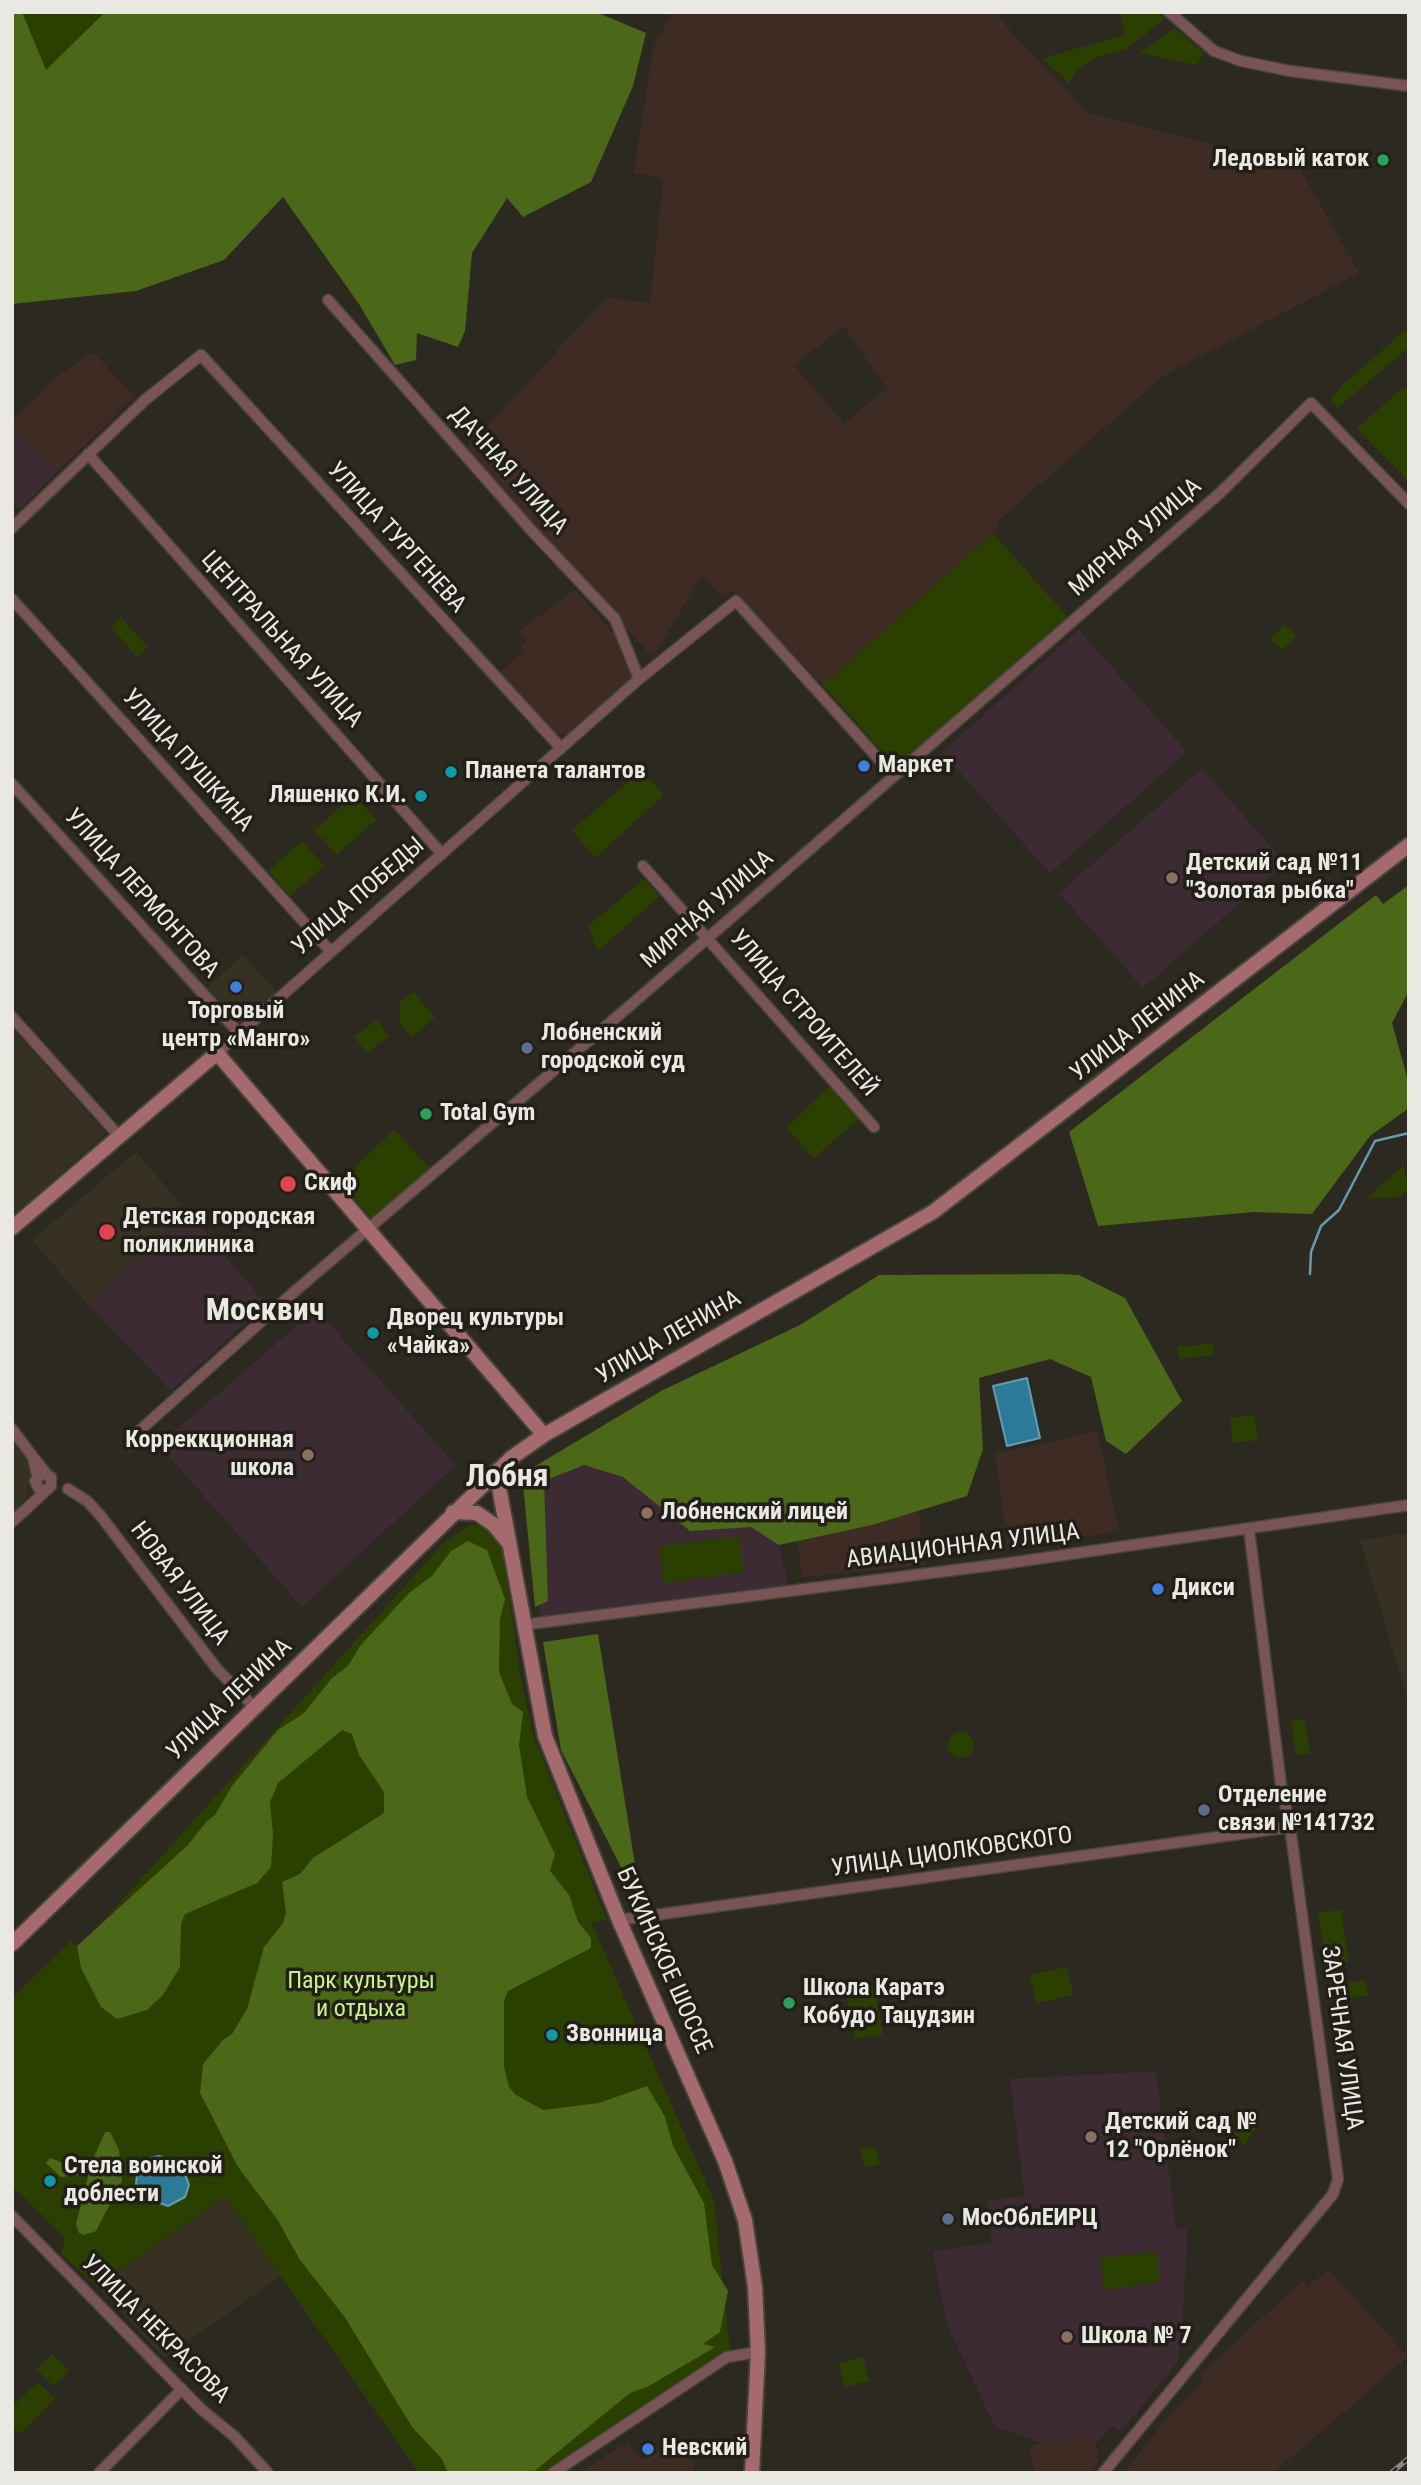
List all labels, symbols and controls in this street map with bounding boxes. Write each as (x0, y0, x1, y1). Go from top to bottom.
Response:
place label: Ледовый каток (1212, 146, 1369, 174)
marker: Ледовый каток (1375, 152, 1391, 168)
street label: ДАЧНАЯ УЛИЦА (443, 401, 573, 541)
street label: УЛИЦА ТУРГЕНЕВА (321, 456, 471, 620)
street label: МИРНАЯ УЛИЦА (1064, 473, 1208, 603)
street label: ЦЕНТРАЛЬНАЯ УЛИЦА (194, 546, 368, 734)
street label: УЛИЦА ПУШКИНА (115, 684, 259, 838)
place label: Маркет (878, 752, 954, 780)
place label: Планета талантов (465, 758, 646, 786)
marker: Маркет (856, 758, 872, 774)
marker: Планета талантов (443, 764, 459, 780)
place label: Ляшенко К.И. (269, 782, 407, 810)
marker: Ляшенко К.И. (413, 788, 429, 804)
street label: УЛИЦА ЛЕРМОНТОВА (57, 803, 225, 985)
street label: УЛИЦА ПОБЕДЫ (287, 832, 431, 962)
street label: МИРНАЯ УЛИЦА (636, 845, 780, 975)
place label: Детский сад №11 "Золотая рыбка" (1186, 850, 1363, 906)
marker: Детский сад №11 "Золотая рыбка" (1164, 870, 1180, 886)
street label: УЛИЦА СТРОИТЕЛЕЙ (723, 925, 883, 1103)
street label: УЛИЦА ЛЕНИНА (1065, 966, 1211, 1088)
marker: Торговый центр «Манго» (228, 979, 244, 995)
place label: Торговый центр «Манго» (162, 998, 310, 1054)
place label: Лобненский городской суд (541, 1020, 685, 1076)
marker: Лобненский городской суд (519, 1040, 535, 1056)
place label: Total Gym (440, 1100, 535, 1128)
marker: Total Gym (418, 1106, 434, 1122)
place label: Скиф (304, 1170, 357, 1198)
marker: Скиф (278, 1174, 298, 1194)
place label: Детская городская поликлиника (123, 1204, 315, 1260)
marker: Детская городская поликлиника (97, 1222, 117, 1242)
street label: УЛИЦА ЛЕНИНА (591, 1285, 747, 1391)
district label: Москвич (206, 1293, 324, 1331)
place label: Дворец культуры «Чайка» (387, 1305, 564, 1361)
marker: Дворец культуры «Чайка» (365, 1325, 381, 1341)
place label: Корреккционная школа (125, 1427, 294, 1483)
marker: Корреккционная школа (300, 1447, 316, 1463)
district label: Лобня (465, 1459, 549, 1497)
place label: Лобненский лицей (661, 1499, 848, 1527)
marker: Лобненский лицей (639, 1505, 655, 1521)
street label: НОВАЯ УЛИЦА (123, 1517, 235, 1651)
street label: АВИАЦИОННАЯ УЛИЦА (845, 1518, 1081, 1576)
place label: Дикси (1172, 1575, 1235, 1603)
marker: Дикси (1150, 1581, 1166, 1597)
street label: УЛИЦА ЛЕНИНА (162, 1633, 298, 1767)
place label: Отделение связи №141732 (1218, 1782, 1375, 1838)
marker: Отделение связи №141732 (1196, 1802, 1212, 1818)
street label: УЛИЦА ЦИОЛКОВСКОГО (830, 1822, 1074, 1884)
street label: БУКИНСКОЕ ШОССЕ (609, 1863, 717, 2059)
street label: ЗАРЕЧНАЯ УЛИЦА (1314, 1944, 1368, 2132)
park label: Парк культуры и отдыха (287, 1968, 435, 2024)
place label: Школа Каратэ Кобудо Тацудзин (803, 1975, 975, 2031)
marker: Школа Каратэ Кобудо Тацудзин (781, 1995, 797, 2011)
place label: Звонница (566, 2021, 663, 2049)
marker: Звонница (544, 2027, 560, 2043)
place label: Детский сад № 12 "Орлёнок" (1105, 2109, 1257, 2165)
marker: Детский сад № 12 "Орлёнок" (1083, 2129, 1099, 2145)
place label: Стела воинской доблести (64, 2153, 222, 2209)
marker: Стела воинской доблести (42, 2173, 58, 2189)
place label: МосОблЕИРЦ (962, 2205, 1098, 2233)
marker: МосОблЕИРЦ (940, 2211, 956, 2227)
street label: УЛИЦА НЕКРАСОВА (75, 2250, 235, 2410)
place label: Школа № 7 (1081, 2323, 1192, 2351)
marker: Школа № 7 (1059, 2329, 1075, 2345)
place label: Невский (662, 2435, 747, 2463)
marker: Невский (640, 2441, 656, 2457)

